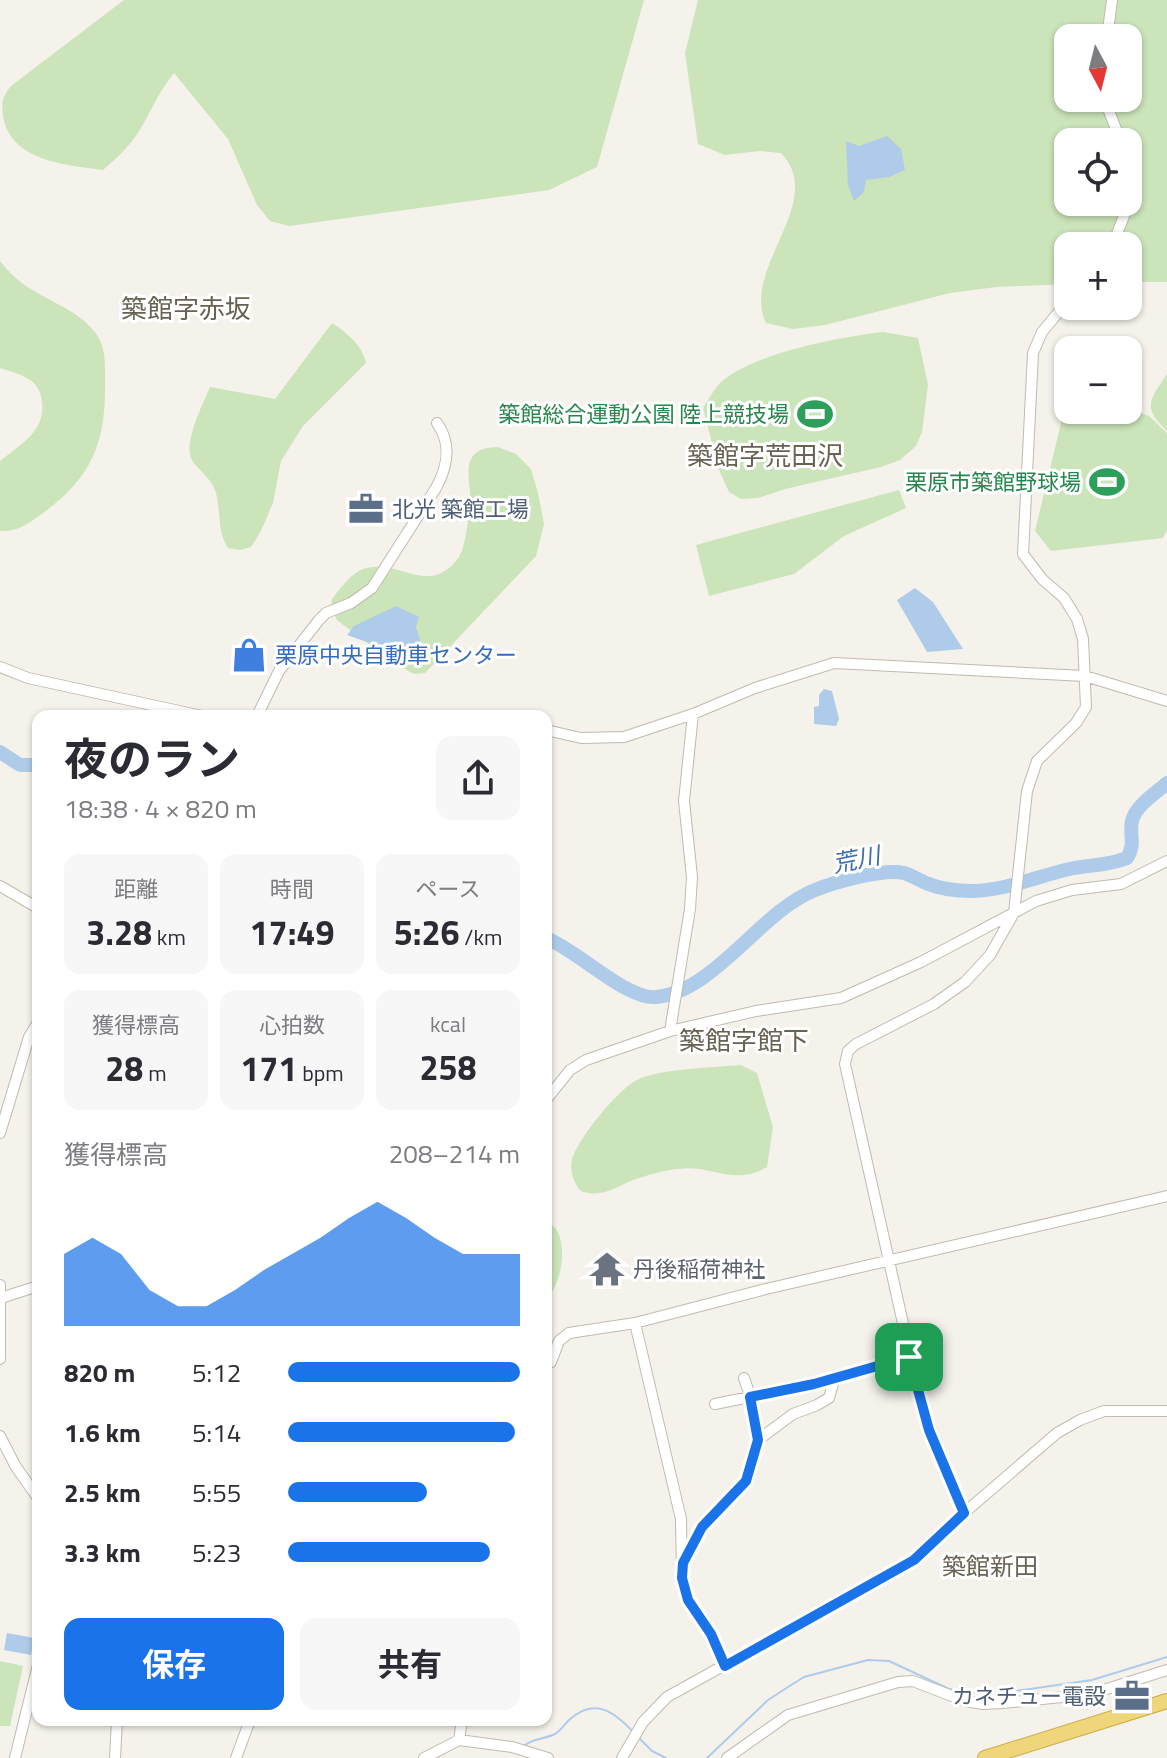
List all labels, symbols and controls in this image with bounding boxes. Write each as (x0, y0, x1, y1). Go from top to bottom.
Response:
north arrow (1054, 24, 1142, 112)
map controls (1054, 24, 1142, 424)
button: locate (1054, 128, 1142, 216)
button: + (1054, 232, 1142, 320)
district label: 築館字赤坂 (121, 289, 251, 328)
button: − (1054, 336, 1142, 424)
sports icon: 築館総合運動公園 陸上競技場 (796, 395, 834, 433)
place label: 築館総合運動公園 陸上競技場 (498, 397, 789, 431)
district label: 築館字荒田沢 (687, 436, 843, 475)
sports icon: 栗原市築館野球場 (1088, 463, 1126, 501)
place label: 栗原市築館野球場 (905, 465, 1081, 499)
office icon: 北光 築館工場 (347, 490, 385, 528)
place label: 北光 築館工場 (392, 492, 529, 526)
shop icon: 栗原中央自動車センター (230, 636, 268, 674)
place label: 栗原中央自動車センター (275, 638, 517, 672)
text: 夜のラン (64, 725, 240, 792)
button: share (436, 736, 520, 820)
text: 18:38 · 4 × 820 m (64, 789, 257, 828)
water label: 荒川 (829, 836, 886, 881)
text: 距離 (114, 872, 158, 906)
text: 時間 (270, 872, 314, 906)
text: ペース (416, 872, 480, 906)
text: 3.28 (86, 906, 152, 958)
text: 17:49 (250, 906, 334, 958)
text: 5:26 (394, 906, 459, 958)
text: km (152, 920, 186, 954)
text: /km (459, 920, 502, 954)
text: kcal (430, 1007, 466, 1041)
text: 獲得標高 (92, 1008, 180, 1042)
text: 心拍数 (259, 1008, 325, 1042)
district label: 築館字館下 (679, 1021, 809, 1060)
text: 258 (419, 1041, 477, 1093)
text: 28 (105, 1042, 143, 1094)
text: 171 (240, 1042, 297, 1094)
text: m (143, 1056, 167, 1090)
text: bpm (297, 1056, 344, 1090)
text: 208–214 m (389, 1134, 520, 1173)
text: 獲得標高 (64, 1135, 168, 1174)
temple icon: 丹後稲荷神社 (588, 1250, 626, 1288)
place label: 丹後稲荷神社 (633, 1252, 765, 1286)
pin (875, 1323, 943, 1391)
icon: arrive (887, 1335, 931, 1379)
text: 820 m (64, 1353, 135, 1392)
text: 5:12 (192, 1353, 241, 1392)
text: 1.6 km (64, 1413, 141, 1452)
text: 5:14 (192, 1413, 241, 1452)
text: 2.5 km (64, 1473, 141, 1512)
text: 5:55 (192, 1473, 241, 1512)
text: 3.3 km (64, 1533, 141, 1572)
text: 5:23 (192, 1533, 241, 1572)
district label: 築館新田 (942, 1548, 1038, 1584)
button: 保存 (64, 1618, 284, 1710)
button: 共有 (300, 1618, 520, 1710)
office icon: カネチュー電設 (1113, 1677, 1151, 1715)
place label: カネチュー電設 (952, 1679, 1106, 1713)

